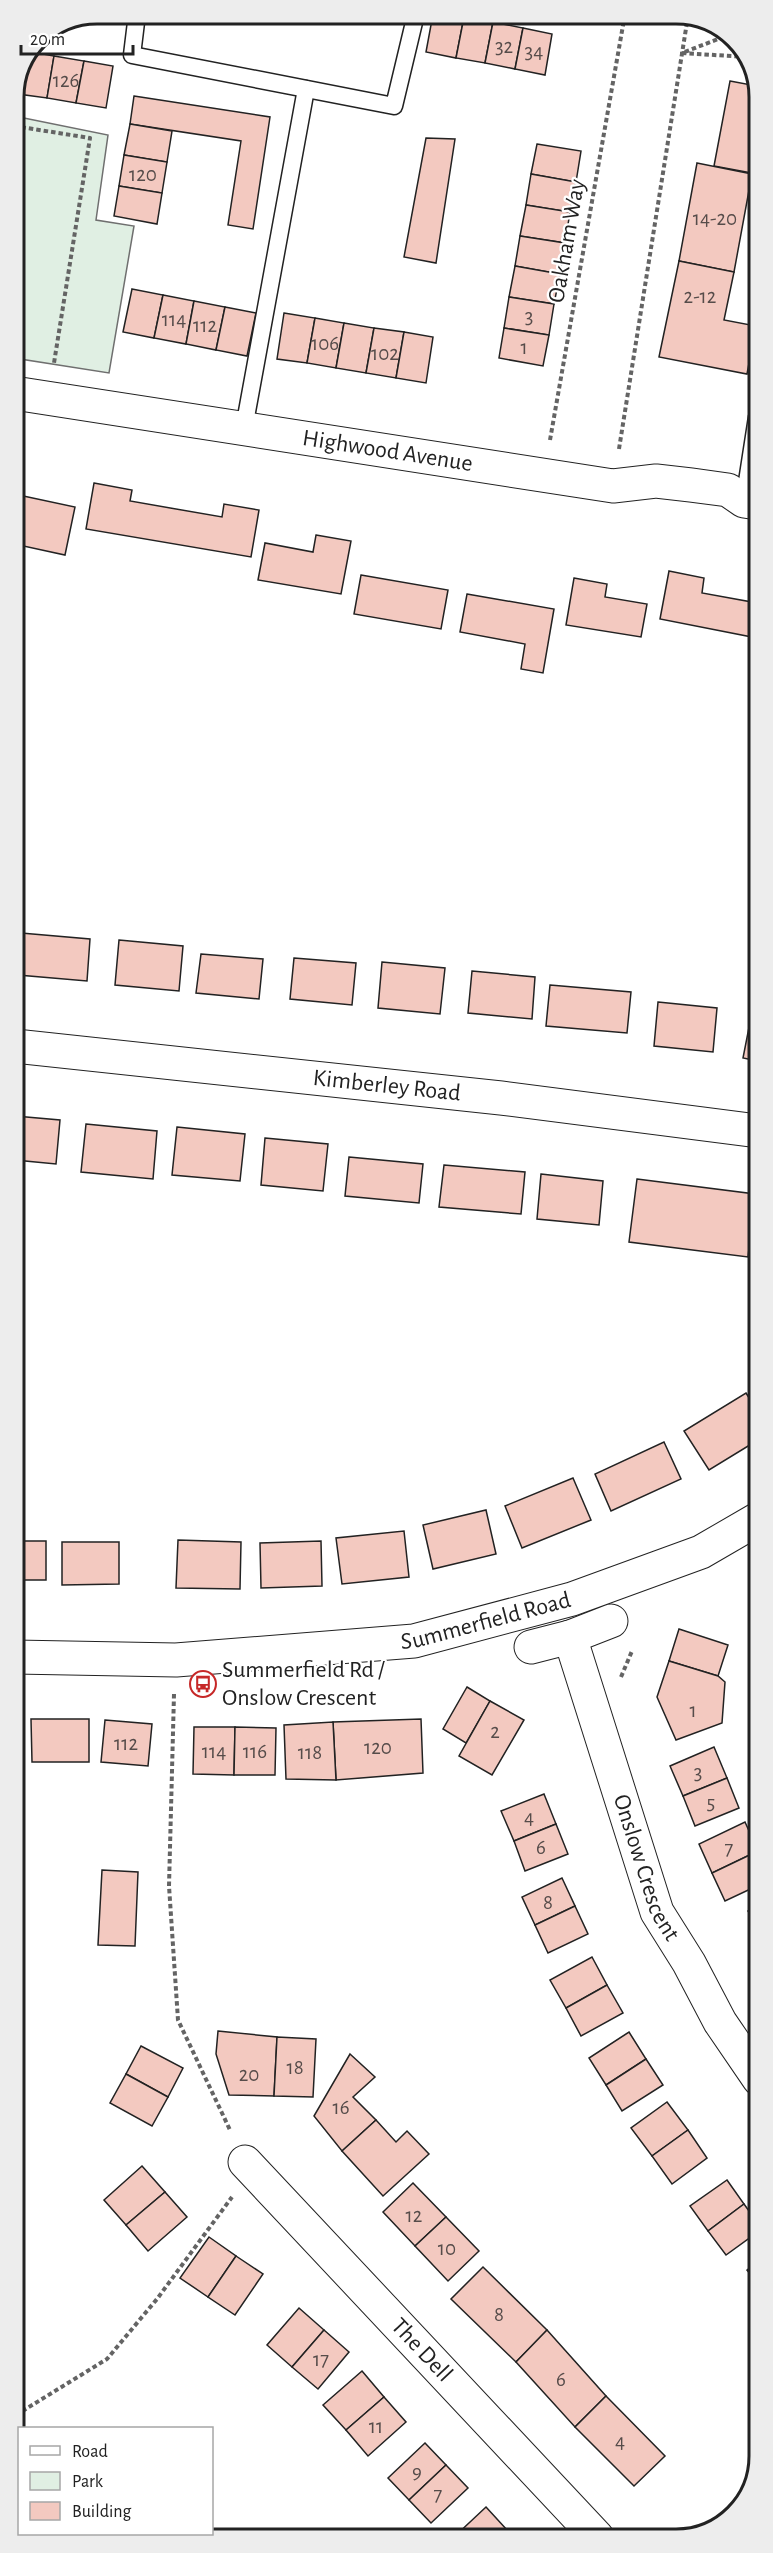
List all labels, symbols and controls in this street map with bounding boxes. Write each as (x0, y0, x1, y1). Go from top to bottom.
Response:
scale bar (21, 18, 134, 56)
text: 20 m (30, 31, 65, 49)
house number: 32 (495, 36, 513, 57)
house number: 34 (525, 41, 543, 62)
house number: 126 (53, 70, 79, 91)
house number: 120 (129, 164, 157, 185)
street label: Oakham Way (544, 177, 590, 305)
house number: 14-20 (693, 208, 737, 229)
house number: 2-12 (684, 286, 716, 307)
house number: 3 (525, 306, 533, 327)
house number: 114 (162, 309, 186, 330)
house number: 112 (193, 315, 217, 336)
house number: 106 (311, 333, 339, 354)
house number: 1 (520, 337, 528, 358)
house number: 102 (371, 343, 399, 364)
street label: Highwood Avenue (301, 426, 474, 476)
street label: Kimberley Road (312, 1066, 462, 1106)
street label: Summerfield Road (400, 1588, 573, 1654)
place label: Summerfield Rd / Onslow Crescent (222, 1658, 385, 1710)
bus stop icon: Summerfield Rd / Onslow Crescent (188, 1669, 218, 1699)
house number: 1 (689, 1700, 697, 1721)
house number: 2 (490, 1721, 500, 1742)
house number: 112 (114, 1733, 138, 1754)
house number: 120 (364, 1737, 392, 1758)
house number: 114 (202, 1741, 226, 1762)
house number: 116 (243, 1741, 267, 1762)
house number: 118 (298, 1742, 322, 1763)
house number: 3 (694, 1762, 702, 1783)
street label: Onslow Crescent (609, 1792, 684, 1945)
house number: 5 (707, 1792, 715, 1813)
house number: 4 (524, 1807, 534, 1828)
house number: 6 (536, 1837, 546, 1858)
house number: 7 (725, 1838, 734, 1859)
house number: 8 (543, 1892, 553, 1913)
house number: 18 (286, 2057, 304, 2078)
house number: 20 (239, 2064, 259, 2085)
house number: 16 (332, 2097, 350, 2118)
house number: 12 (406, 2205, 422, 2226)
house number: 10 (438, 2238, 456, 2259)
house number: 8 (494, 2304, 504, 2325)
street label: The Dell (386, 2314, 457, 2387)
house number: 17 (313, 2349, 329, 2370)
house number: 6 (556, 2369, 566, 2390)
house number: 11 (369, 2416, 383, 2437)
legend (18, 2427, 213, 2535)
house number: 4 (615, 2431, 625, 2452)
text: Road (72, 2443, 108, 2461)
house number: 9 (412, 2461, 422, 2482)
text: Park (72, 2473, 104, 2491)
house number: 7 (434, 2484, 443, 2505)
text: Building (72, 2503, 132, 2521)

